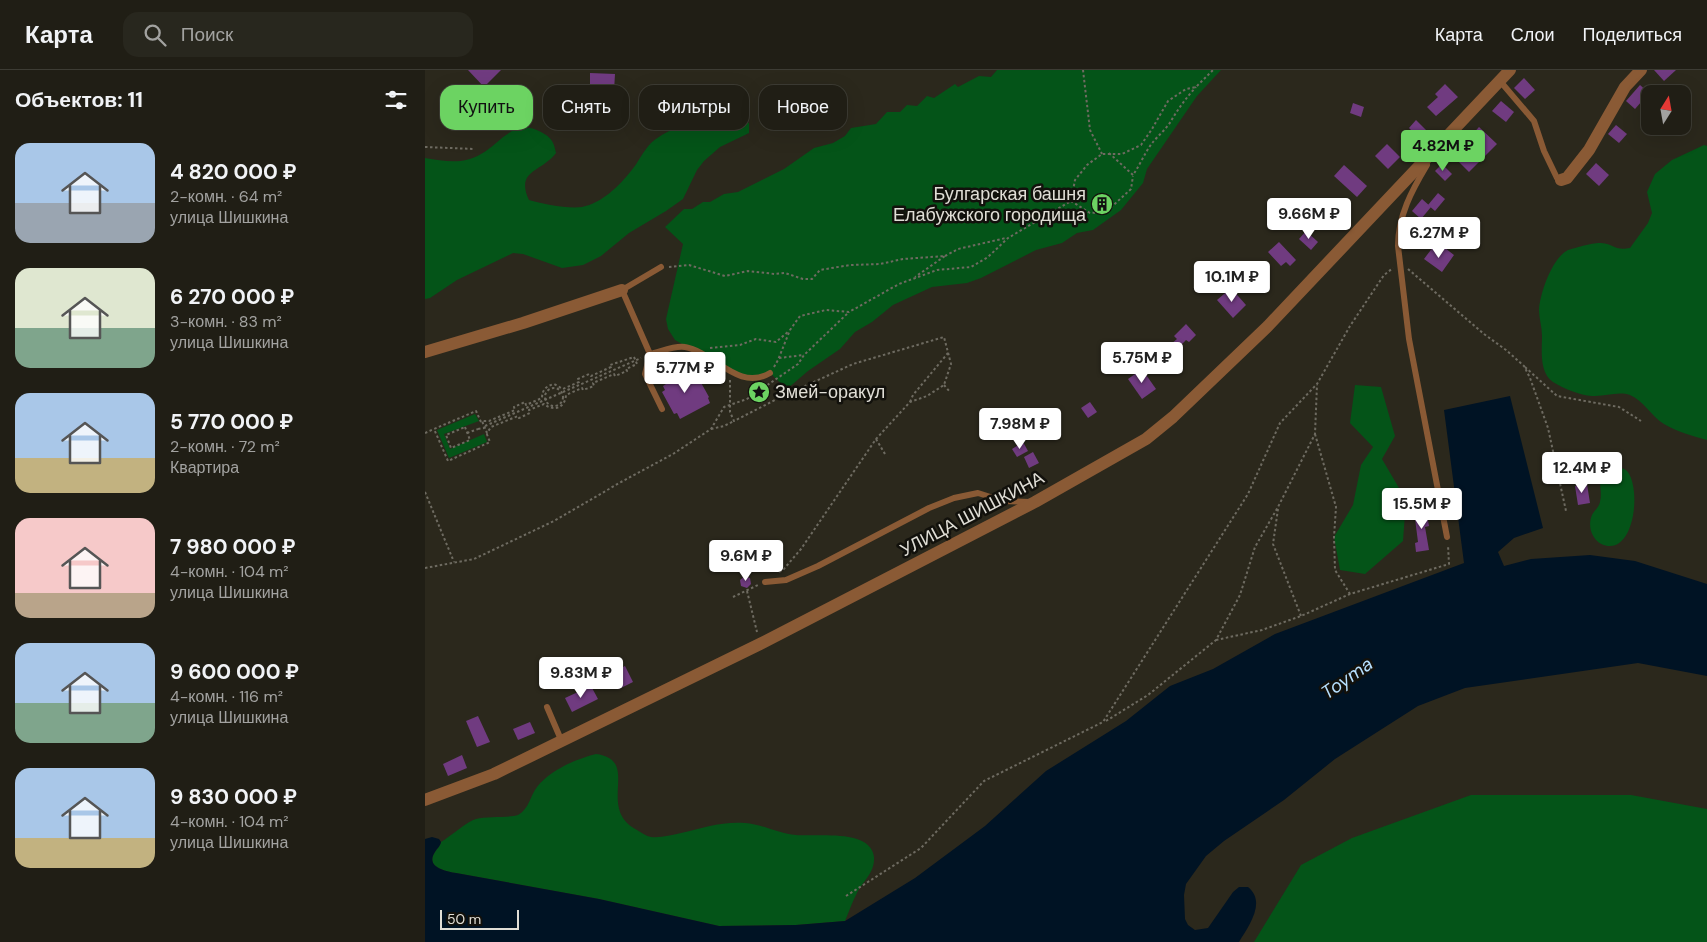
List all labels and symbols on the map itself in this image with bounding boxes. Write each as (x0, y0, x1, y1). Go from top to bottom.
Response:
north arrow (1641, 85, 1691, 135)
pin: 4.82M ₽ (1397, 129, 1489, 172)
place label: Булгарская башня Елабужского городища (893, 182, 1087, 227)
building icon: Булгарская башня Елабужского городища (1090, 192, 1114, 216)
pin: 9.66M ₽ (1263, 198, 1355, 240)
pin: 6.27M ₽ (1393, 216, 1485, 259)
pin: 10.1M ₽ (1186, 260, 1278, 303)
pin: 5.75M ₽ (1096, 342, 1188, 384)
pin: 5.77M ₽ (639, 352, 731, 394)
place icon: Змей-оракул (747, 380, 771, 404)
place label: Змей-оракул (775, 380, 885, 404)
pin: 7.98M ₽ (974, 408, 1066, 450)
pin: 12.4M ₽ (1536, 452, 1628, 494)
street label: УЛИЦА ШИШКИНА (896, 466, 1048, 562)
pin: 15.5M ₽ (1376, 488, 1468, 530)
pin: 9.6M ₽ (705, 540, 787, 582)
water label: Toyma (1316, 651, 1378, 705)
pin: 9.83M ₽ (535, 656, 627, 699)
scale bar (440, 907, 519, 930)

